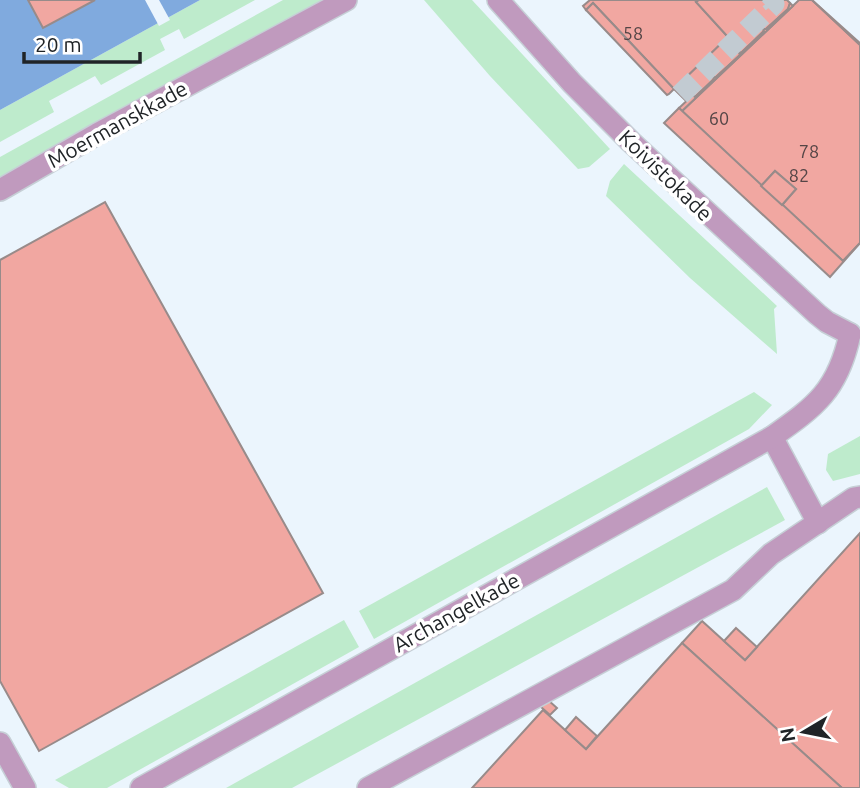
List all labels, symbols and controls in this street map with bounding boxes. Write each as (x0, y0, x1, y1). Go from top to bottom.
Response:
scale bar (24, 21, 140, 65)
house number: 58 (623, 23, 643, 43)
text: 20 m (35, 32, 82, 56)
street label: Moermanskkade (43, 76, 191, 172)
house number: 60 (709, 108, 729, 128)
street label: Koivistokade (614, 125, 718, 225)
house number: 78 (799, 141, 819, 161)
house number: 82 (789, 165, 809, 185)
street label: Archangelkade (389, 567, 523, 657)
north arrow (769, 697, 839, 767)
text: N (775, 726, 799, 744)

